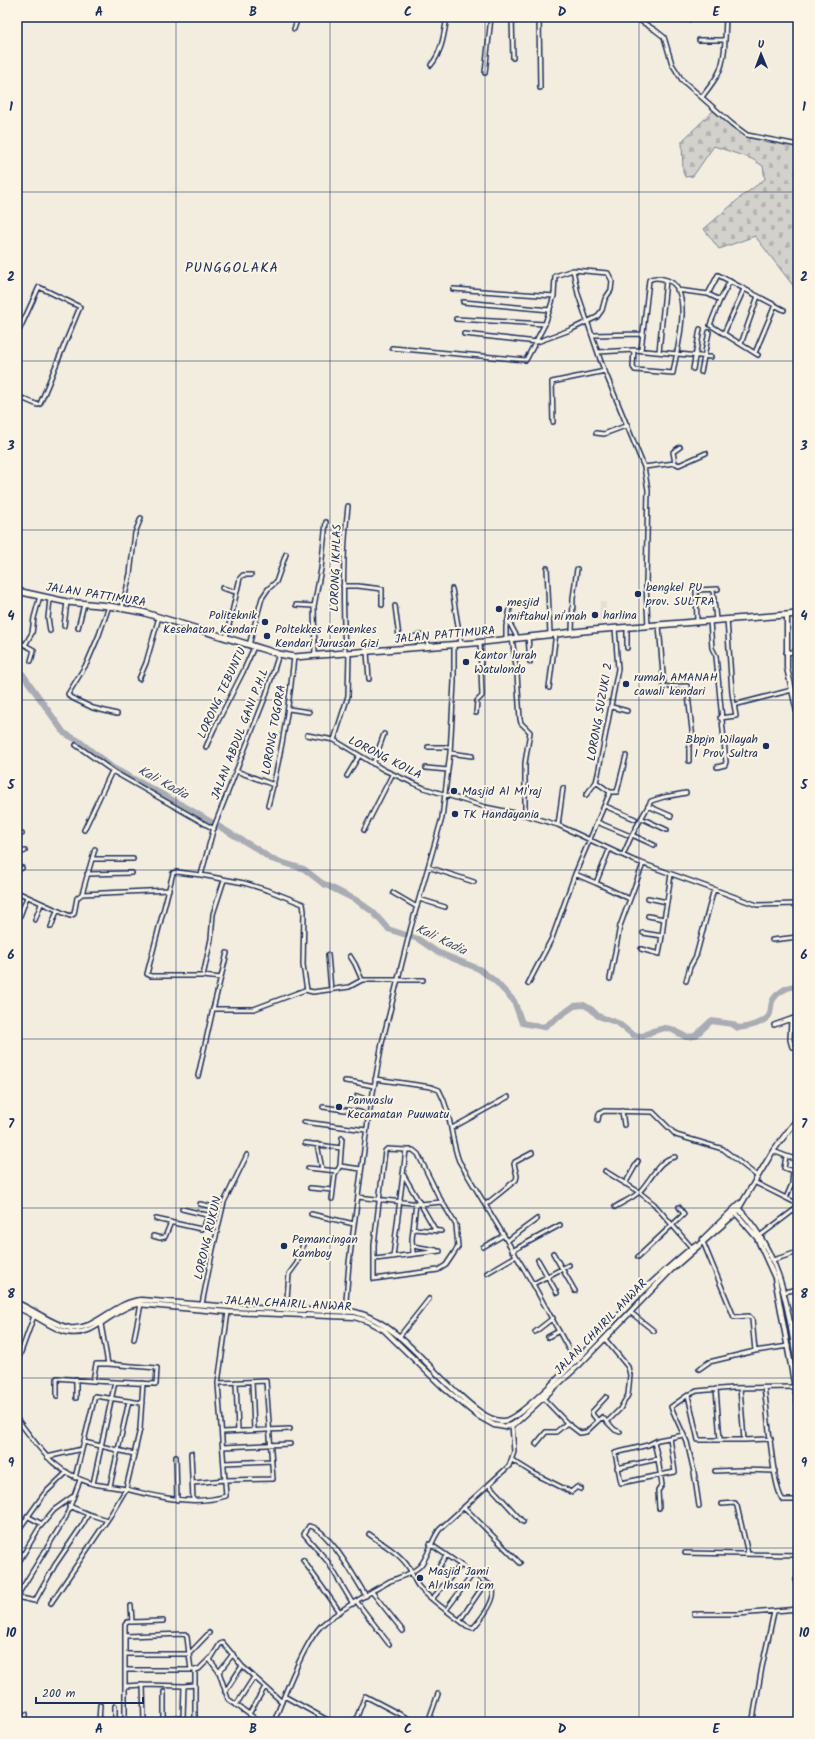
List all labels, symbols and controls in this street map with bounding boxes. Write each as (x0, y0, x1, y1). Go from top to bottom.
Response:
text: A (95, 2, 103, 23)
text: B (249, 2, 257, 23)
text: C (404, 2, 412, 23)
text: D (558, 2, 567, 23)
text: E (712, 2, 720, 23)
north arrow (741, 34, 781, 74)
text: U (757, 36, 765, 54)
text: 1 (9, 97, 13, 118)
text: 1 (802, 97, 806, 118)
district label: PUNGGOLAKA (185, 257, 279, 279)
text: 2 (7, 267, 15, 288)
text: 2 (800, 267, 808, 288)
text: 3 (6, 436, 15, 457)
text: 3 (799, 436, 808, 457)
street label: LORONG IKHLAS (325, 523, 347, 612)
street label: JALAN PATTIMURA (45, 578, 147, 612)
place label: bengkel PU prov. SULTRA (645, 578, 715, 611)
marker: bengkel PU prov. SULTRA (633, 589, 643, 599)
place label: mesjid miftahul ni'mah (507, 593, 587, 626)
marker: mesjid miftahul ni'mah (494, 604, 504, 614)
text: 4 (7, 606, 15, 627)
place label: Politeknik Kesehatan Kendari (163, 606, 258, 639)
place label: harlina (603, 606, 637, 625)
text: 4 (800, 606, 808, 627)
marker: harlina (590, 610, 600, 620)
marker: Politeknik Kesehatan Kendari (260, 617, 270, 627)
place label: Poltekkes Kemenkes Kendari Jurusan Gizi (275, 620, 380, 653)
street label: JALAN PATTIMURA (394, 621, 496, 649)
marker: Poltekkes Kemenkes Kendari Jurusan Gizi (262, 631, 272, 641)
street label: LORONG TEBUNTU (193, 644, 251, 742)
place label: Kantor lurah Watulondo (474, 646, 537, 679)
marker: Kantor lurah Watulondo (461, 657, 471, 667)
street label: LORONG SUZUKI 2 (582, 661, 618, 763)
street label: JALAN ABDUL GANI P.H.L (206, 666, 274, 802)
place label: rumah AMANAH cawali kendari (634, 668, 718, 701)
marker: rumah AMANAH cawali kendari (621, 679, 631, 689)
street label: LORONG TOGORA (257, 683, 291, 777)
place label: Bbpjn Wilayah 1 Prov Sultra (686, 730, 758, 763)
street label: LORONG KOILA (345, 731, 425, 785)
marker: Bbpjn Wilayah 1 Prov Sultra (761, 741, 771, 751)
water label: Kali Kadia (134, 761, 193, 806)
text: 5 (7, 775, 16, 796)
text: 5 (800, 775, 809, 796)
place label: Masjid Al MI'raj (462, 782, 542, 801)
marker: Masjid Al MI'raj (449, 786, 459, 796)
place label: TK Handayania (463, 805, 540, 824)
marker: TK Handayania (450, 809, 460, 819)
water label: Kali Kadia (412, 919, 471, 962)
text: 6 (7, 945, 15, 966)
text: 6 (800, 945, 808, 966)
place label: Panwaslu Kecamatan Puuwatu (347, 1091, 450, 1124)
marker: Panwaslu Kecamatan Puuwatu (334, 1102, 344, 1112)
text: 7 (8, 1114, 15, 1135)
text: 7 (801, 1114, 808, 1135)
street label: LORONG RUKUN (189, 1194, 227, 1282)
place label: Pemancingan Kamboy (292, 1230, 358, 1263)
marker: Pemancingan Kamboy (279, 1241, 289, 1251)
street label: JALAN CHAIRIL ANWAR (550, 1275, 652, 1379)
text: 8 (7, 1284, 15, 1305)
text: 8 (800, 1284, 808, 1305)
street label: JALAN CHAIRIL ANWAR (224, 1291, 352, 1317)
text: 9 (8, 1453, 15, 1474)
text: 9 (801, 1453, 808, 1474)
place label: Masjid Jami Al Ihsan Icm (428, 1562, 494, 1595)
marker: Masjid Jami Al Ihsan Icm (415, 1573, 425, 1583)
text: 10 (6, 1623, 17, 1644)
text: 10 (799, 1623, 810, 1644)
scale bar (36, 1679, 143, 1705)
text: 200 m (42, 1684, 76, 1703)
text: A (95, 1719, 103, 1739)
text: B (249, 1719, 257, 1739)
text: C (404, 1719, 412, 1739)
text: D (558, 1719, 567, 1739)
text: E (712, 1719, 720, 1739)

